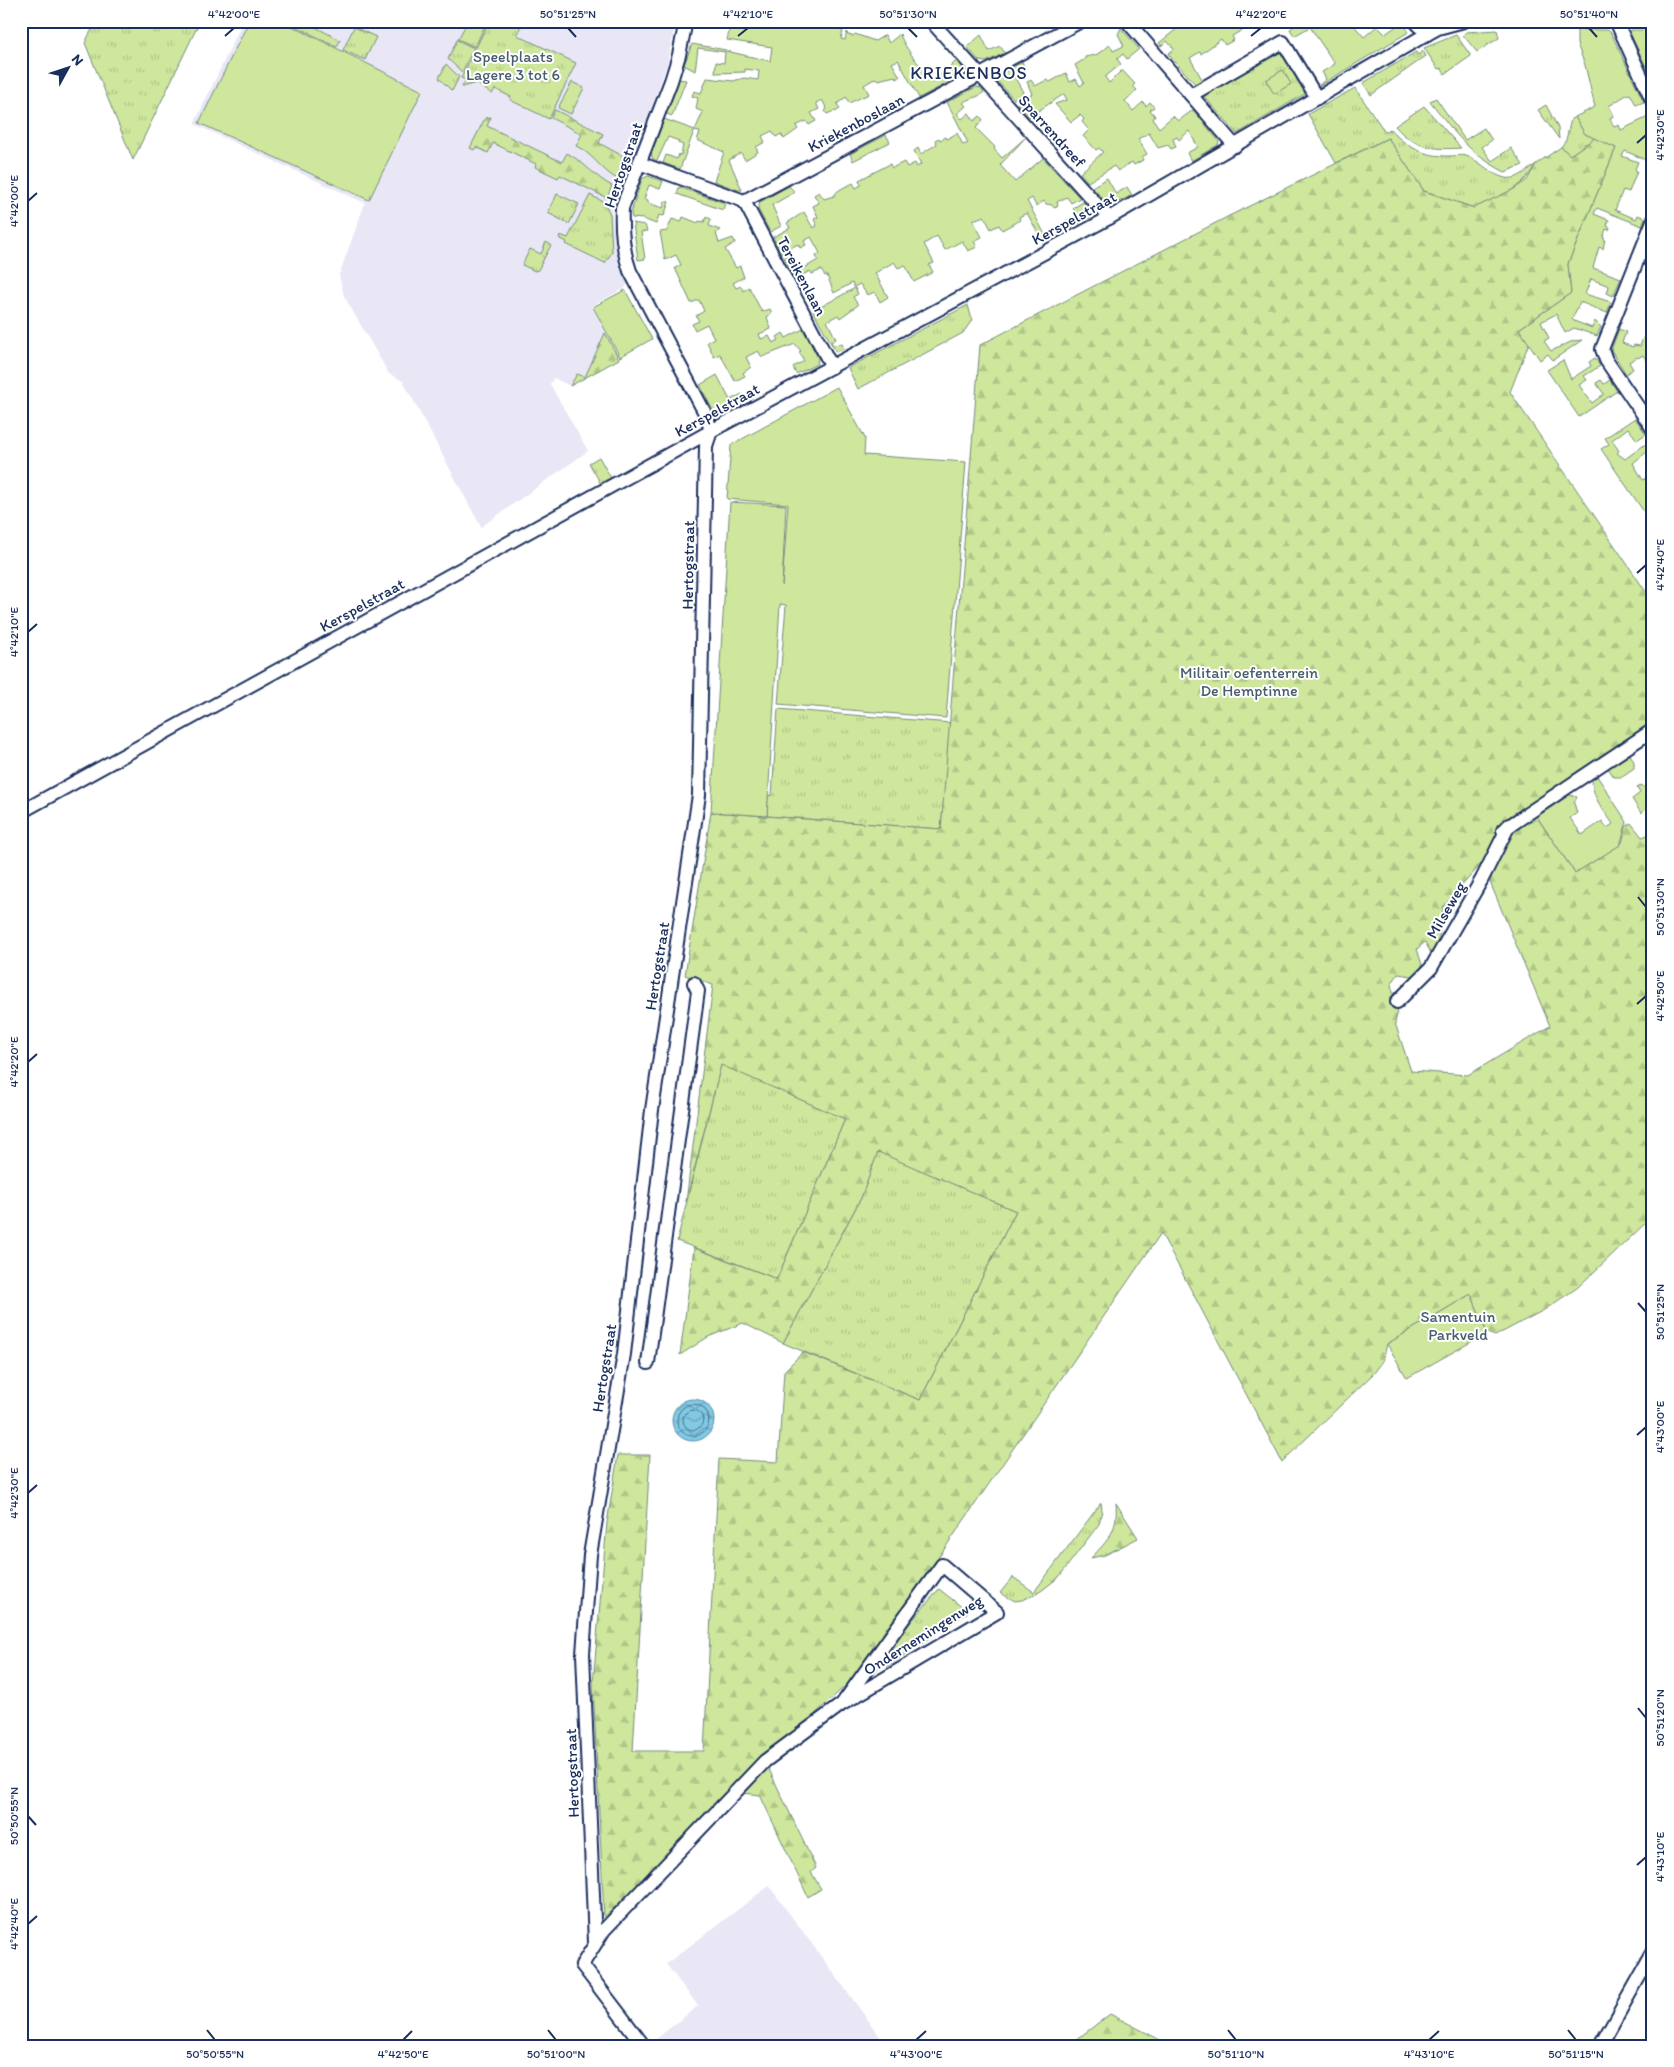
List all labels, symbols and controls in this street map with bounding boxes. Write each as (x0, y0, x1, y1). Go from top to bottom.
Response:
text: 4°42'00"E (208, 7, 261, 21)
text: 50°51'25"N (540, 7, 596, 21)
text: 4°42'10"E (723, 7, 774, 21)
text: 50°51'30"N (879, 7, 937, 21)
text: 4°42'20"E (1235, 7, 1287, 21)
text: 50°51'40"N (1560, 7, 1618, 21)
north arrow (42, 42, 92, 92)
park label: Speelplaats Lagere 3 tot 6 (466, 47, 560, 84)
text: N (68, 51, 87, 69)
district label: KRIEKENBOS (910, 62, 1028, 84)
street label: Kriekenboslaan (805, 90, 907, 156)
street label: Sparrendreef (1014, 91, 1090, 172)
text: 4°42'30"E (1653, 109, 1667, 161)
street label: Hertogstraat (599, 120, 647, 210)
text: 4°42'00"E (7, 174, 21, 227)
street label: Kerspelstraat (1028, 187, 1120, 249)
street label: Tereikenlaan (773, 233, 831, 319)
street label: Kerspelstraat (671, 379, 763, 441)
street label: Hertogstraat (678, 520, 698, 610)
text: 4°42'40"E (1653, 539, 1667, 591)
street label: Kerspelstraat (316, 574, 408, 636)
text: 4°42'10"E (7, 606, 21, 657)
park label: Militair oefenterrein De Hemptinne (1180, 663, 1318, 700)
street label: Milseweg (1422, 877, 1470, 942)
text: 50°51'30"N (1653, 878, 1667, 936)
street label: Hertogstraat (641, 920, 673, 1012)
text: 4°42'50"E (1653, 970, 1667, 1022)
text: 4°42'20"E (7, 1036, 21, 1088)
text: 50°51'25"N (1653, 1284, 1667, 1340)
park label: Samentuin Parkveld (1421, 1307, 1495, 1344)
street label: Hertogstraat (588, 1322, 620, 1414)
text: 4°43'00"E (1653, 1400, 1667, 1453)
text: 4°42'30"E (7, 1467, 21, 1519)
street label: Ondernemingenweg (860, 1590, 987, 1679)
text: 50°51'20"N (1653, 1689, 1667, 1747)
street label: Hertogstraat (561, 1728, 583, 1818)
text: 50°50'55"N (7, 1787, 21, 1845)
text: 4°43'10"E (1653, 1831, 1667, 1882)
text: 4°42'40"E (7, 1898, 21, 1950)
text: 50°50'55"N (186, 2047, 244, 2061)
text: 4°42'50"E (377, 2047, 429, 2061)
text: 50°51'00"N (527, 2047, 585, 2061)
text: 4°43'00"E (890, 2047, 943, 2061)
text: 50°51'10"N (1208, 2047, 1264, 2061)
text: 4°43'10"E (1404, 2047, 1455, 2061)
text: 50°51'15"N (1548, 2047, 1604, 2061)

